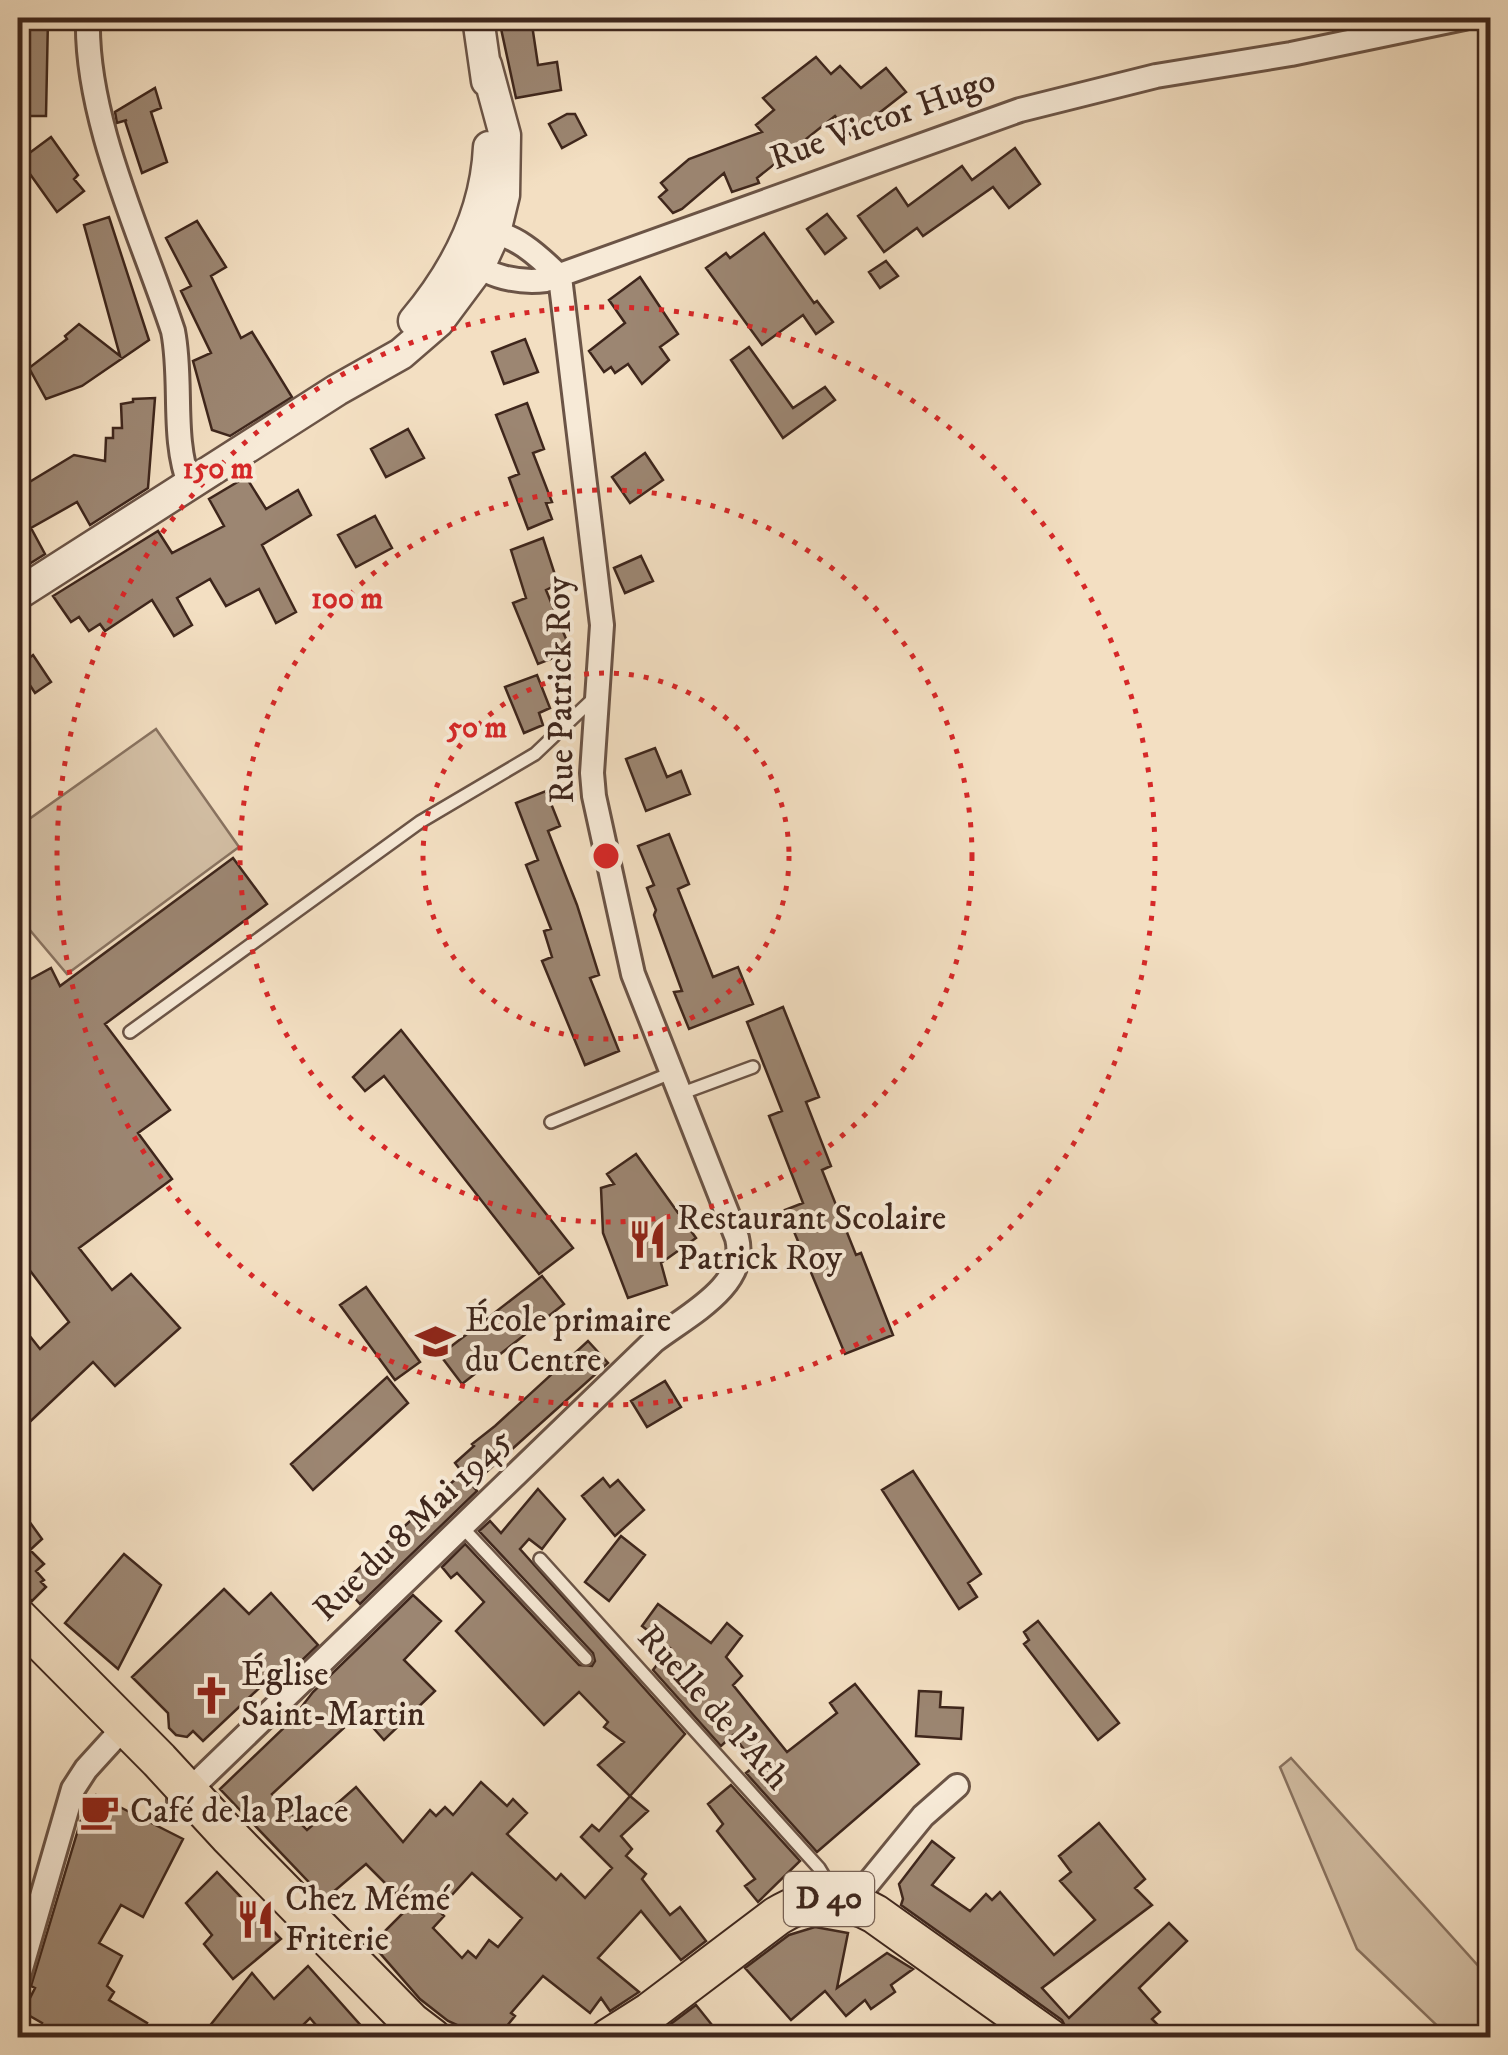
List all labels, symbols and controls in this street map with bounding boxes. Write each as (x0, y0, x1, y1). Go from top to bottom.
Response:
street label: Rue Victor Hugo (764, 59, 1002, 181)
text: 150 m (183, 451, 254, 488)
street label: Rue Patrick Roy (537, 576, 585, 804)
text: 100 m (311, 581, 384, 618)
text: 50 m (446, 710, 507, 747)
centre of rings (588, 838, 624, 874)
place label: Restaurant Scolaire Patrick Roy (677, 1197, 946, 1281)
restaurant icon: Restaurant Scolaire Patrick Roy (626, 1218, 668, 1260)
place label: École primaire du Centre (465, 1298, 671, 1383)
school or university icon: École primaire du Centre (414, 1320, 456, 1362)
street label: Rue du 8 Mai 1945 (304, 1419, 522, 1631)
street label: Ruelle de l'Ath (627, 1616, 799, 1800)
place label: Église Saint-Martin (241, 1652, 425, 1737)
church icon: Église Saint-Martin (190, 1674, 232, 1716)
place label: Café de la Place (130, 1790, 349, 1834)
cafe icon: Café de la Place (79, 1791, 121, 1833)
road number: D 40 (784, 1872, 874, 1926)
place label: Chez Mémé Friterie (285, 1878, 451, 1962)
restaurant icon: Chez Mémé Friterie (234, 1899, 276, 1941)

